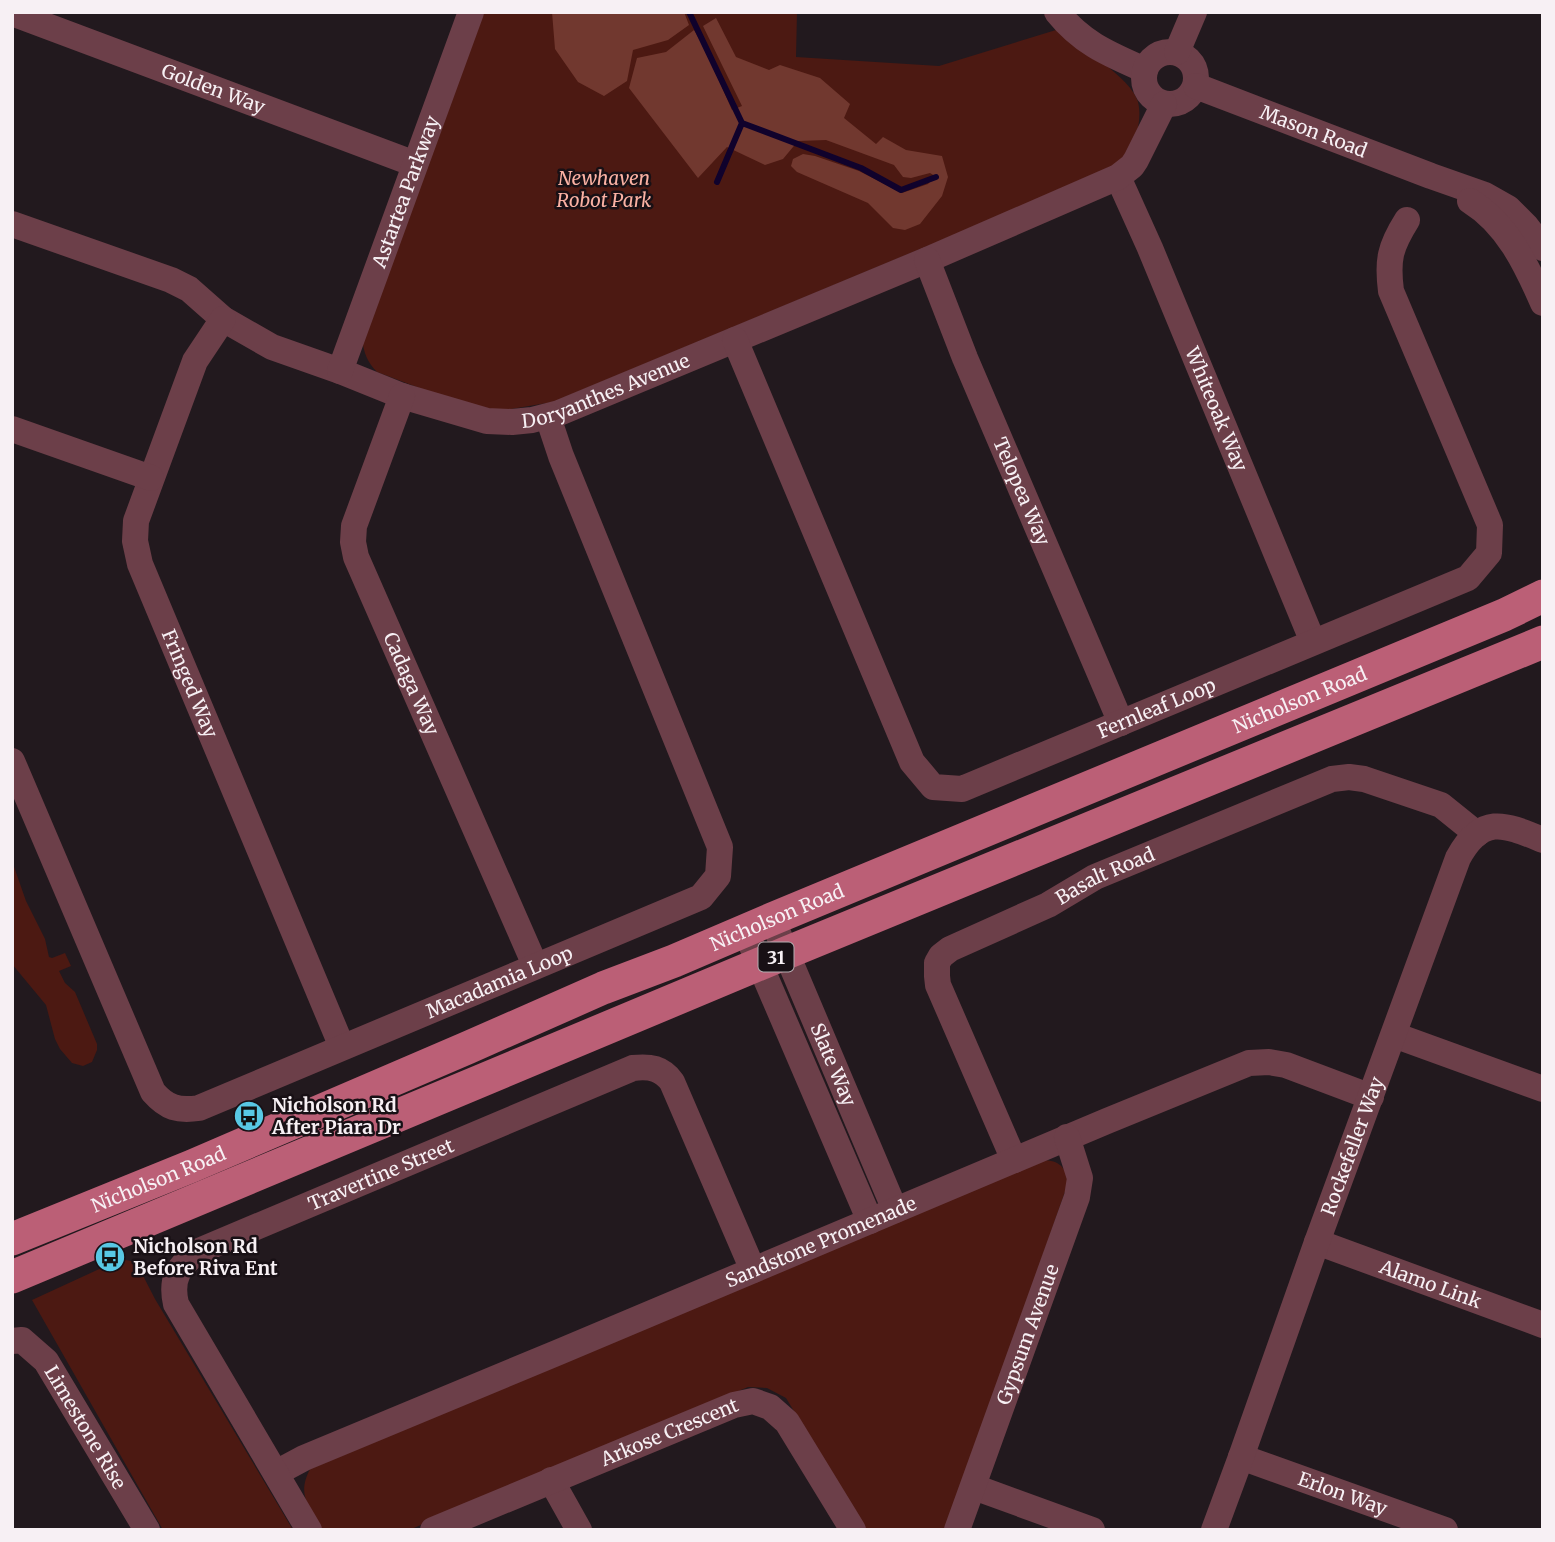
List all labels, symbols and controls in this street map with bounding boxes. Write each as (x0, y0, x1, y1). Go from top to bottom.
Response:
street label: Golden Way (158, 58, 268, 119)
street label: Mason Road (1257, 100, 1371, 162)
street label: Astartea Parkway (366, 112, 444, 272)
park label: Newhaven Robot Park (557, 166, 652, 212)
street label: Whiteoak Way (1180, 342, 1253, 475)
street label: Doryanthes Avenue (520, 348, 693, 433)
street label: Telopea Way (988, 433, 1056, 549)
street label: Fringed Way (157, 626, 223, 741)
street label: Cadaga Way (378, 628, 445, 739)
street label: Nicholson Road (1229, 661, 1370, 738)
street label: Fernleaf Loop (1094, 673, 1219, 743)
street label: Basalt Road (1051, 842, 1158, 910)
street label: Nicholson Road (706, 878, 848, 956)
street label: Macadamia Loop (422, 940, 576, 1023)
road number: 31 (758, 942, 794, 972)
street label: Slate Way (805, 1019, 862, 1110)
street label: Rockefeller Way (1316, 1073, 1389, 1219)
place label: Nicholson Rd After Piara Dr (271, 1093, 401, 1139)
bus stop icon: Nicholson Rd After Piara Dr (232, 1099, 266, 1133)
street label: Travertine Street (304, 1133, 458, 1216)
street label: Nicholson Road (88, 1141, 229, 1218)
street label: Sandstone Promenade (722, 1191, 920, 1293)
place label: Nicholson Rd Before Riva Ent (133, 1234, 278, 1280)
bus stop icon: Nicholson Rd Before Riva Ent (93, 1240, 127, 1274)
street label: Alamo Link (1375, 1254, 1485, 1313)
street label: Gypsum Avenue (991, 1261, 1064, 1408)
street label: Limestone Rise (39, 1361, 132, 1493)
street label: Arkose Crescent (596, 1392, 742, 1471)
street label: Erlon Way (1295, 1466, 1391, 1520)

